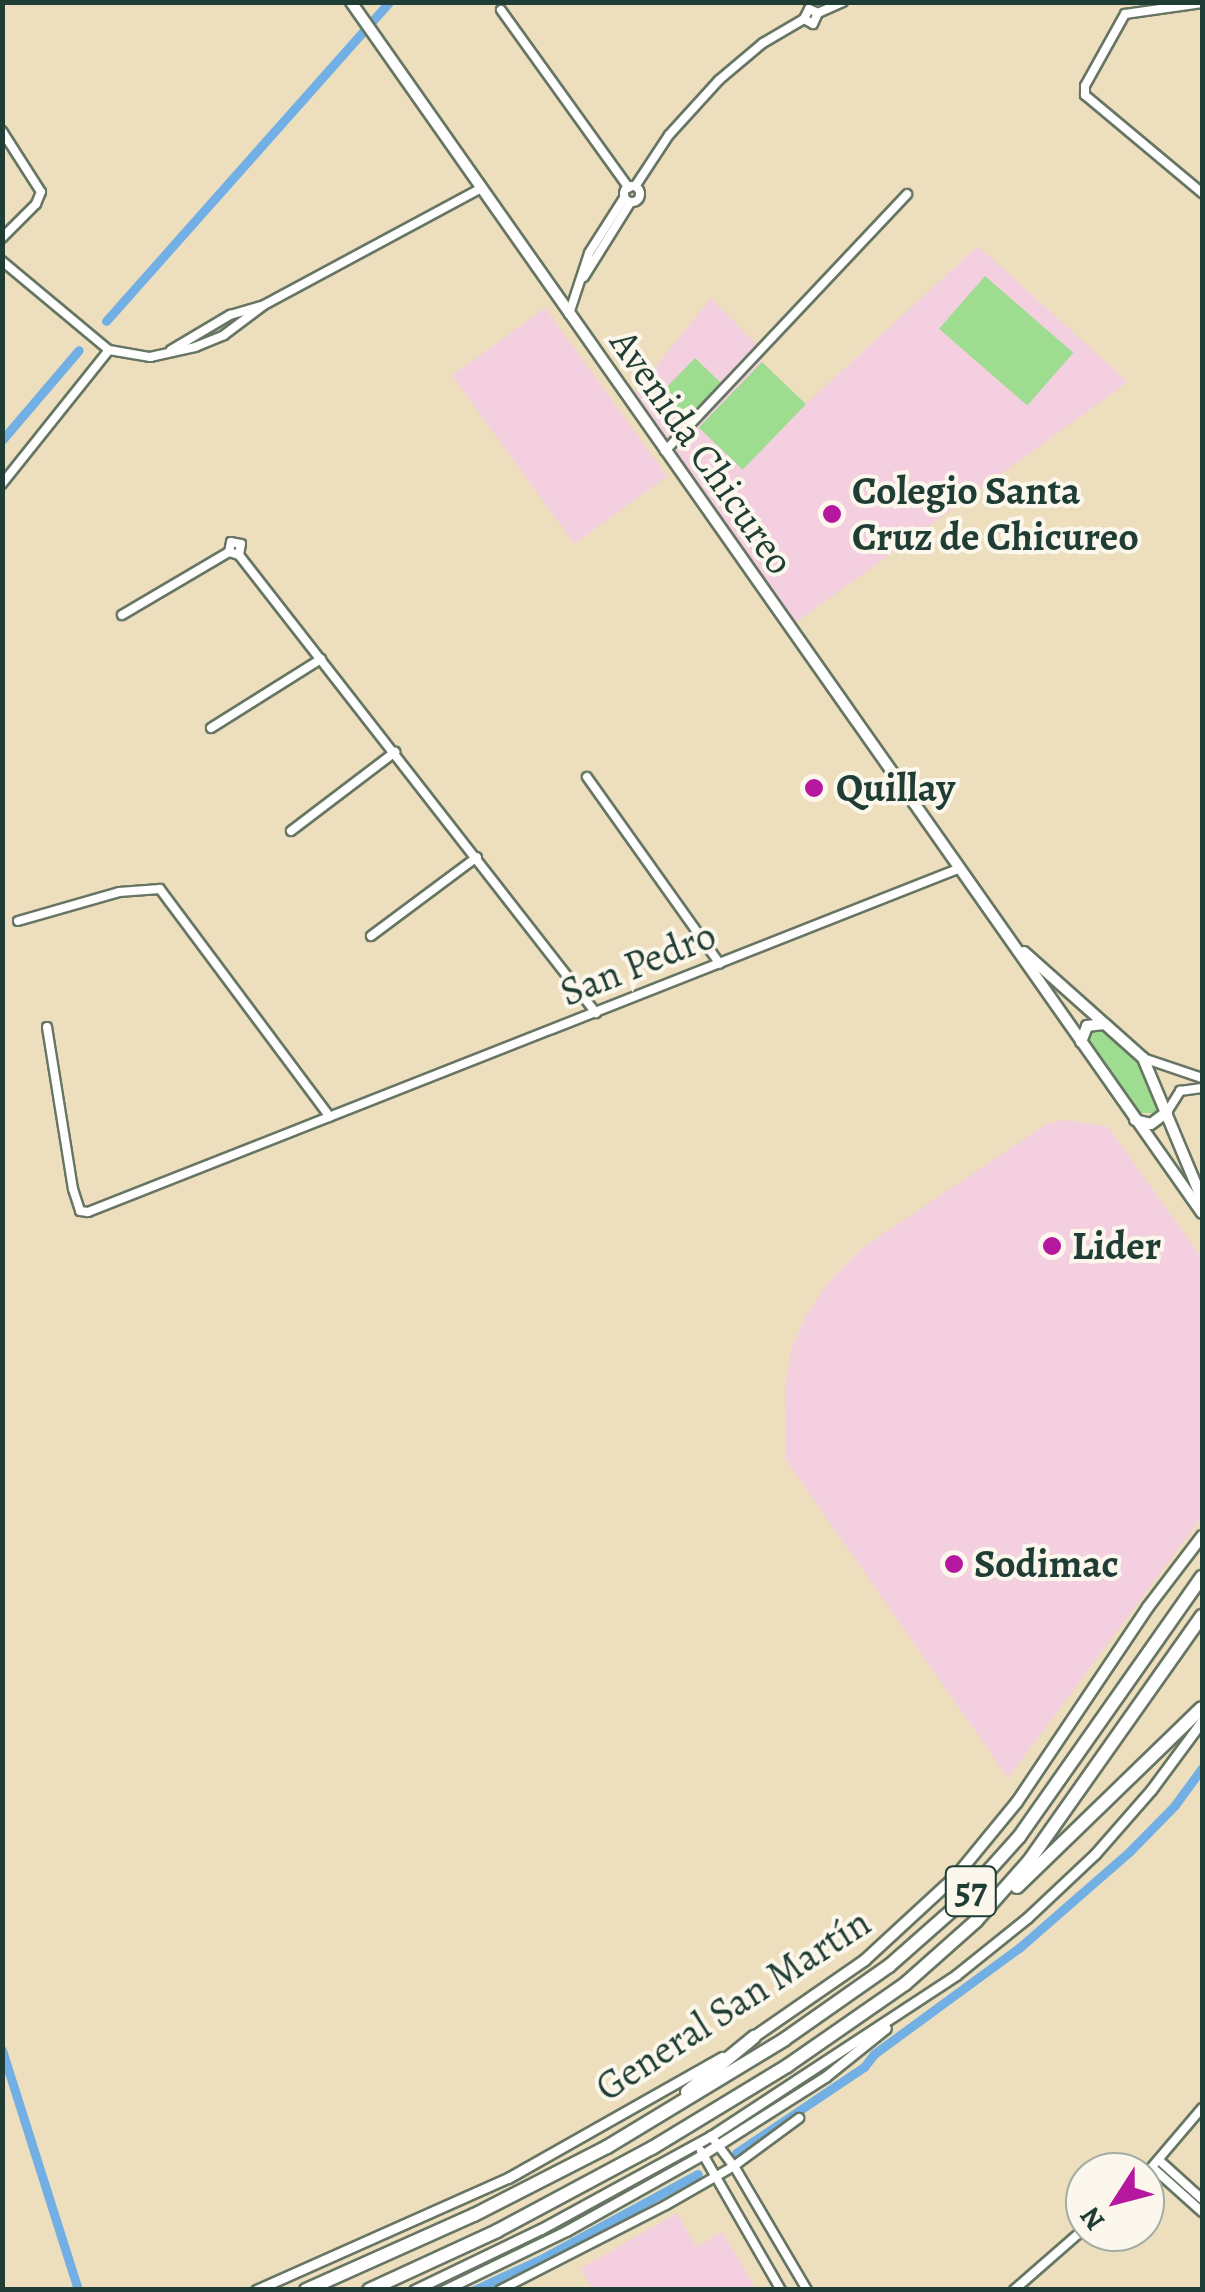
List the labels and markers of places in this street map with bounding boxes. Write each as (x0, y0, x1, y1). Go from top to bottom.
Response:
place label: Colegio Santa Cruz de Chicureo (852, 467, 1139, 561)
marker: Colegio Santa Cruz de Chicureo (821, 503, 843, 525)
place label: Quillay (836, 764, 955, 812)
marker: Quillay (801, 775, 827, 801)
place label: Lider (1072, 1222, 1161, 1270)
marker: Lider (1041, 1235, 1063, 1257)
place label: Sodimac (974, 1540, 1119, 1588)
marker: Sodimac (943, 1553, 965, 1575)

